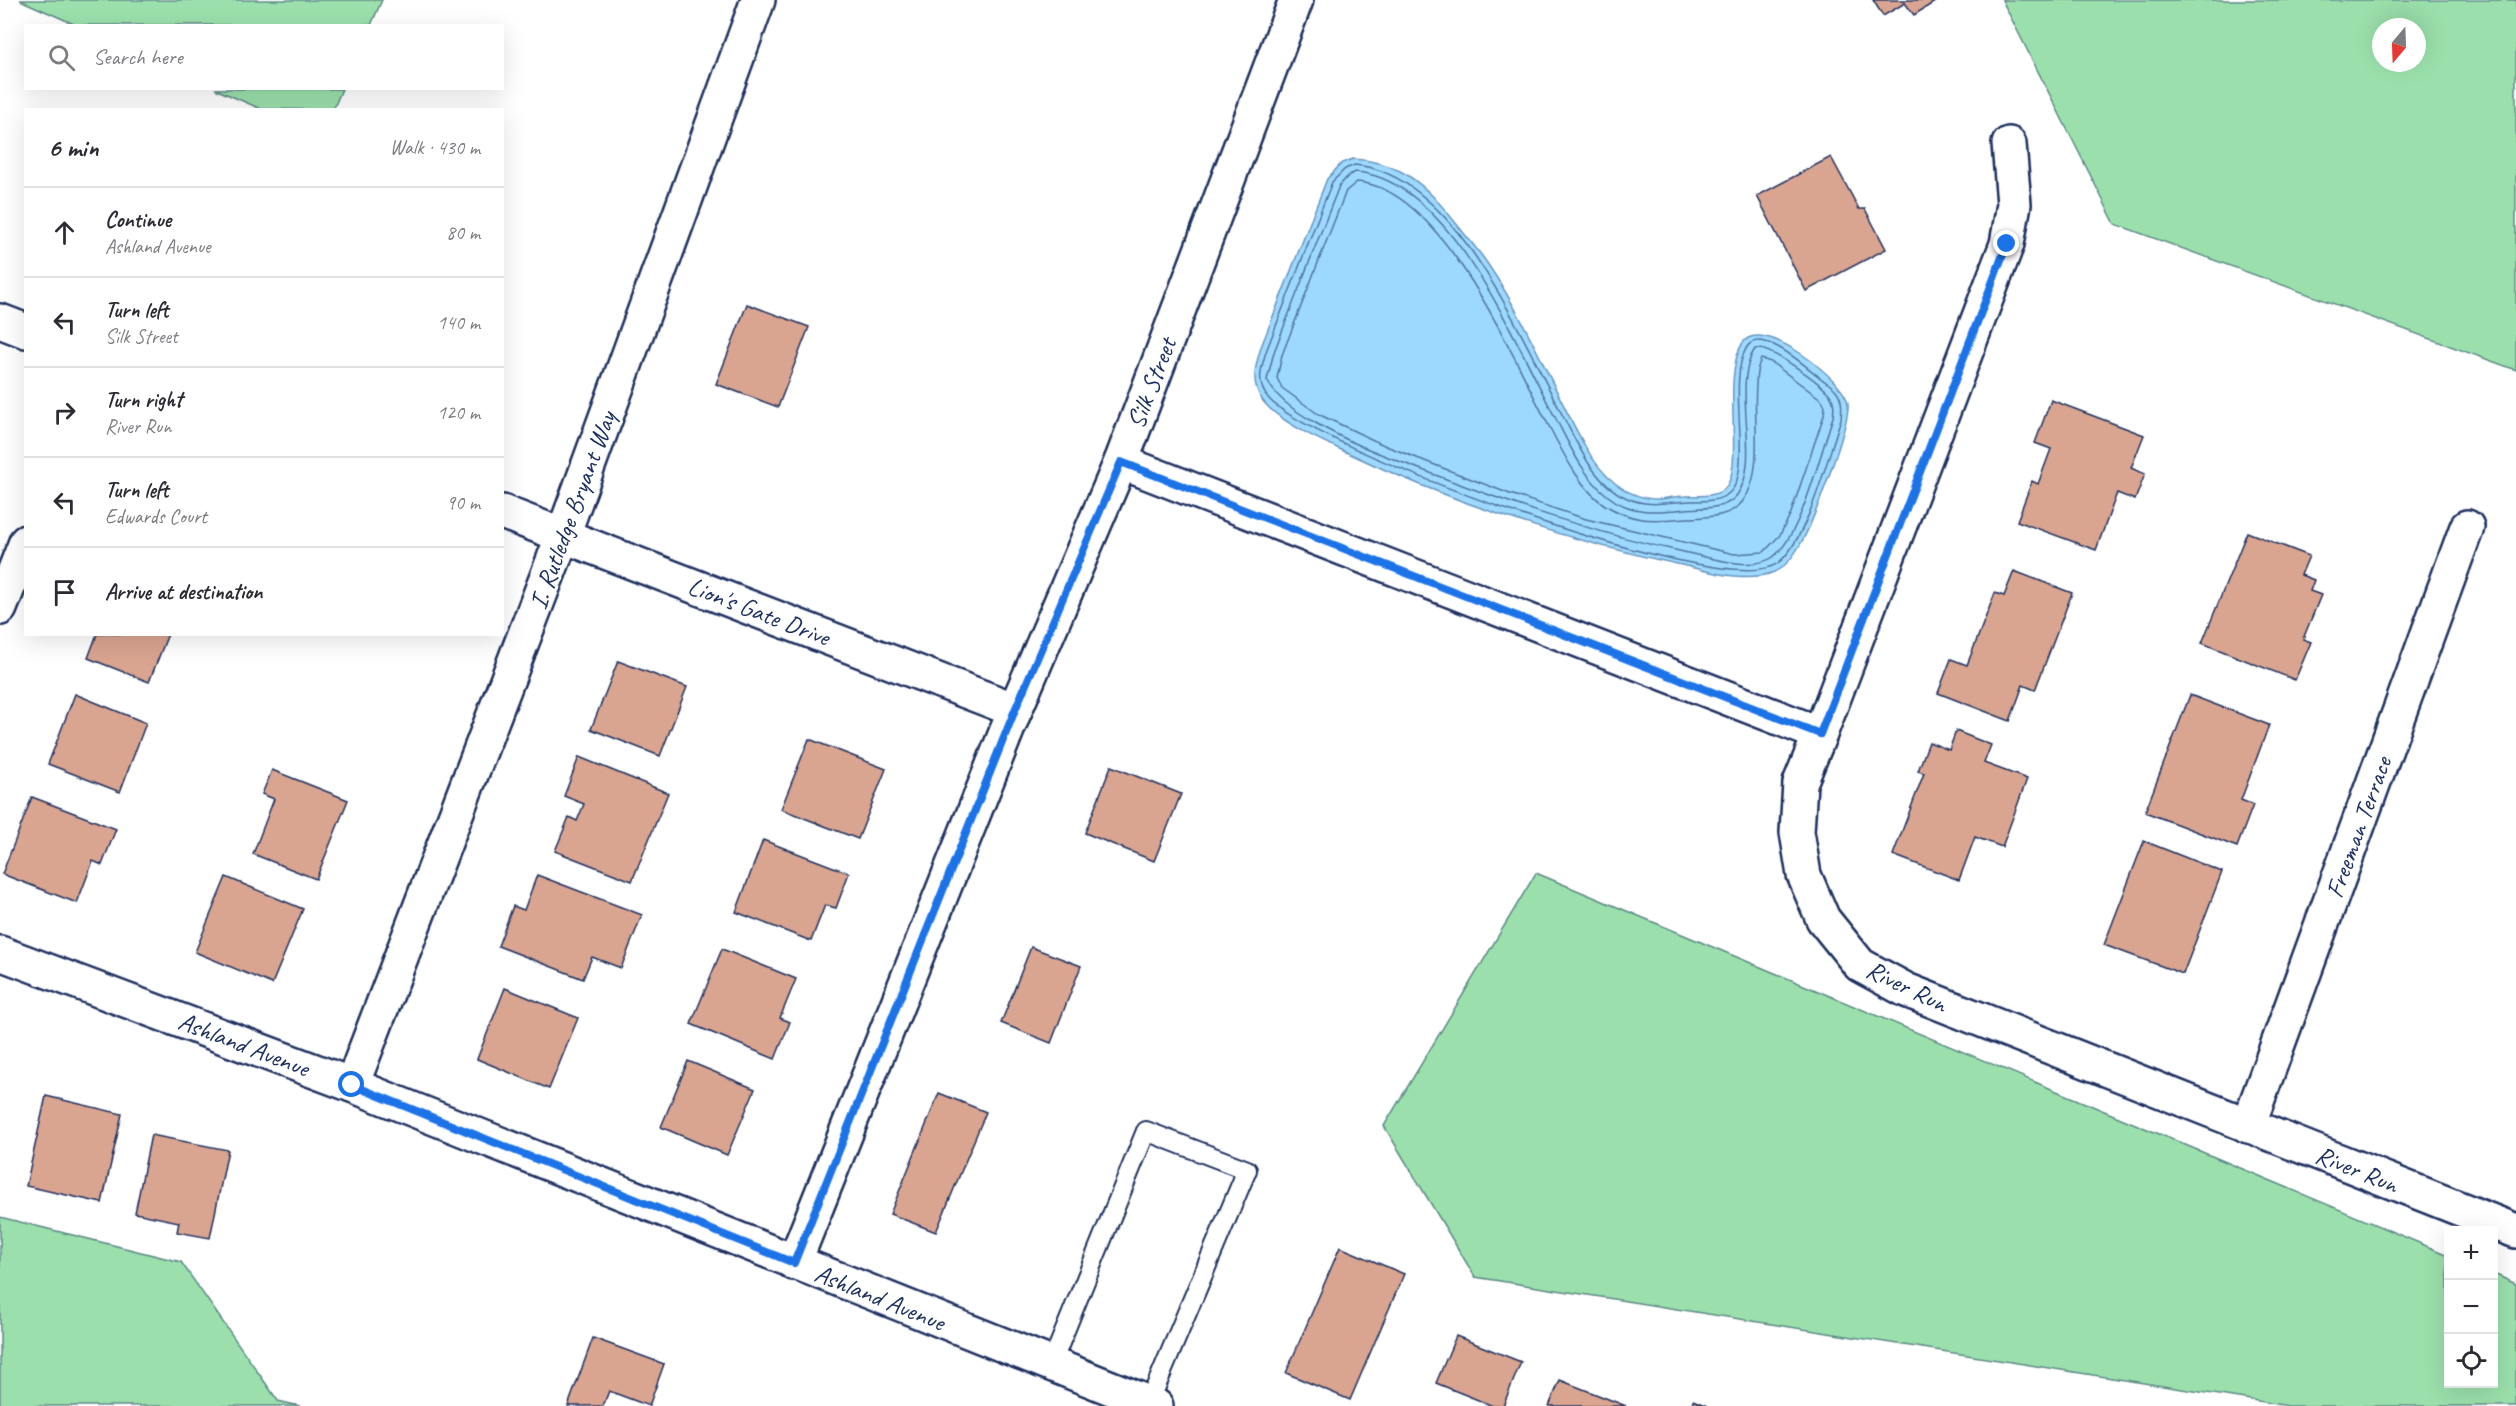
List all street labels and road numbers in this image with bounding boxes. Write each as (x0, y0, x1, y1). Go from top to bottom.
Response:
street label: Silk Street (1119, 331, 1185, 433)
street label: I. Rutledge Bryant Way (521, 405, 624, 614)
street label: Lion's Gate Drive (683, 569, 837, 654)
street label: Freeman Terrace (2318, 751, 2400, 902)
street label: River Run (1861, 953, 1954, 1021)
street label: Ashland Avenue (174, 1004, 316, 1085)
street label: River Run (2311, 1138, 2404, 1201)
street label: Ashland Avenue (810, 1256, 952, 1339)

